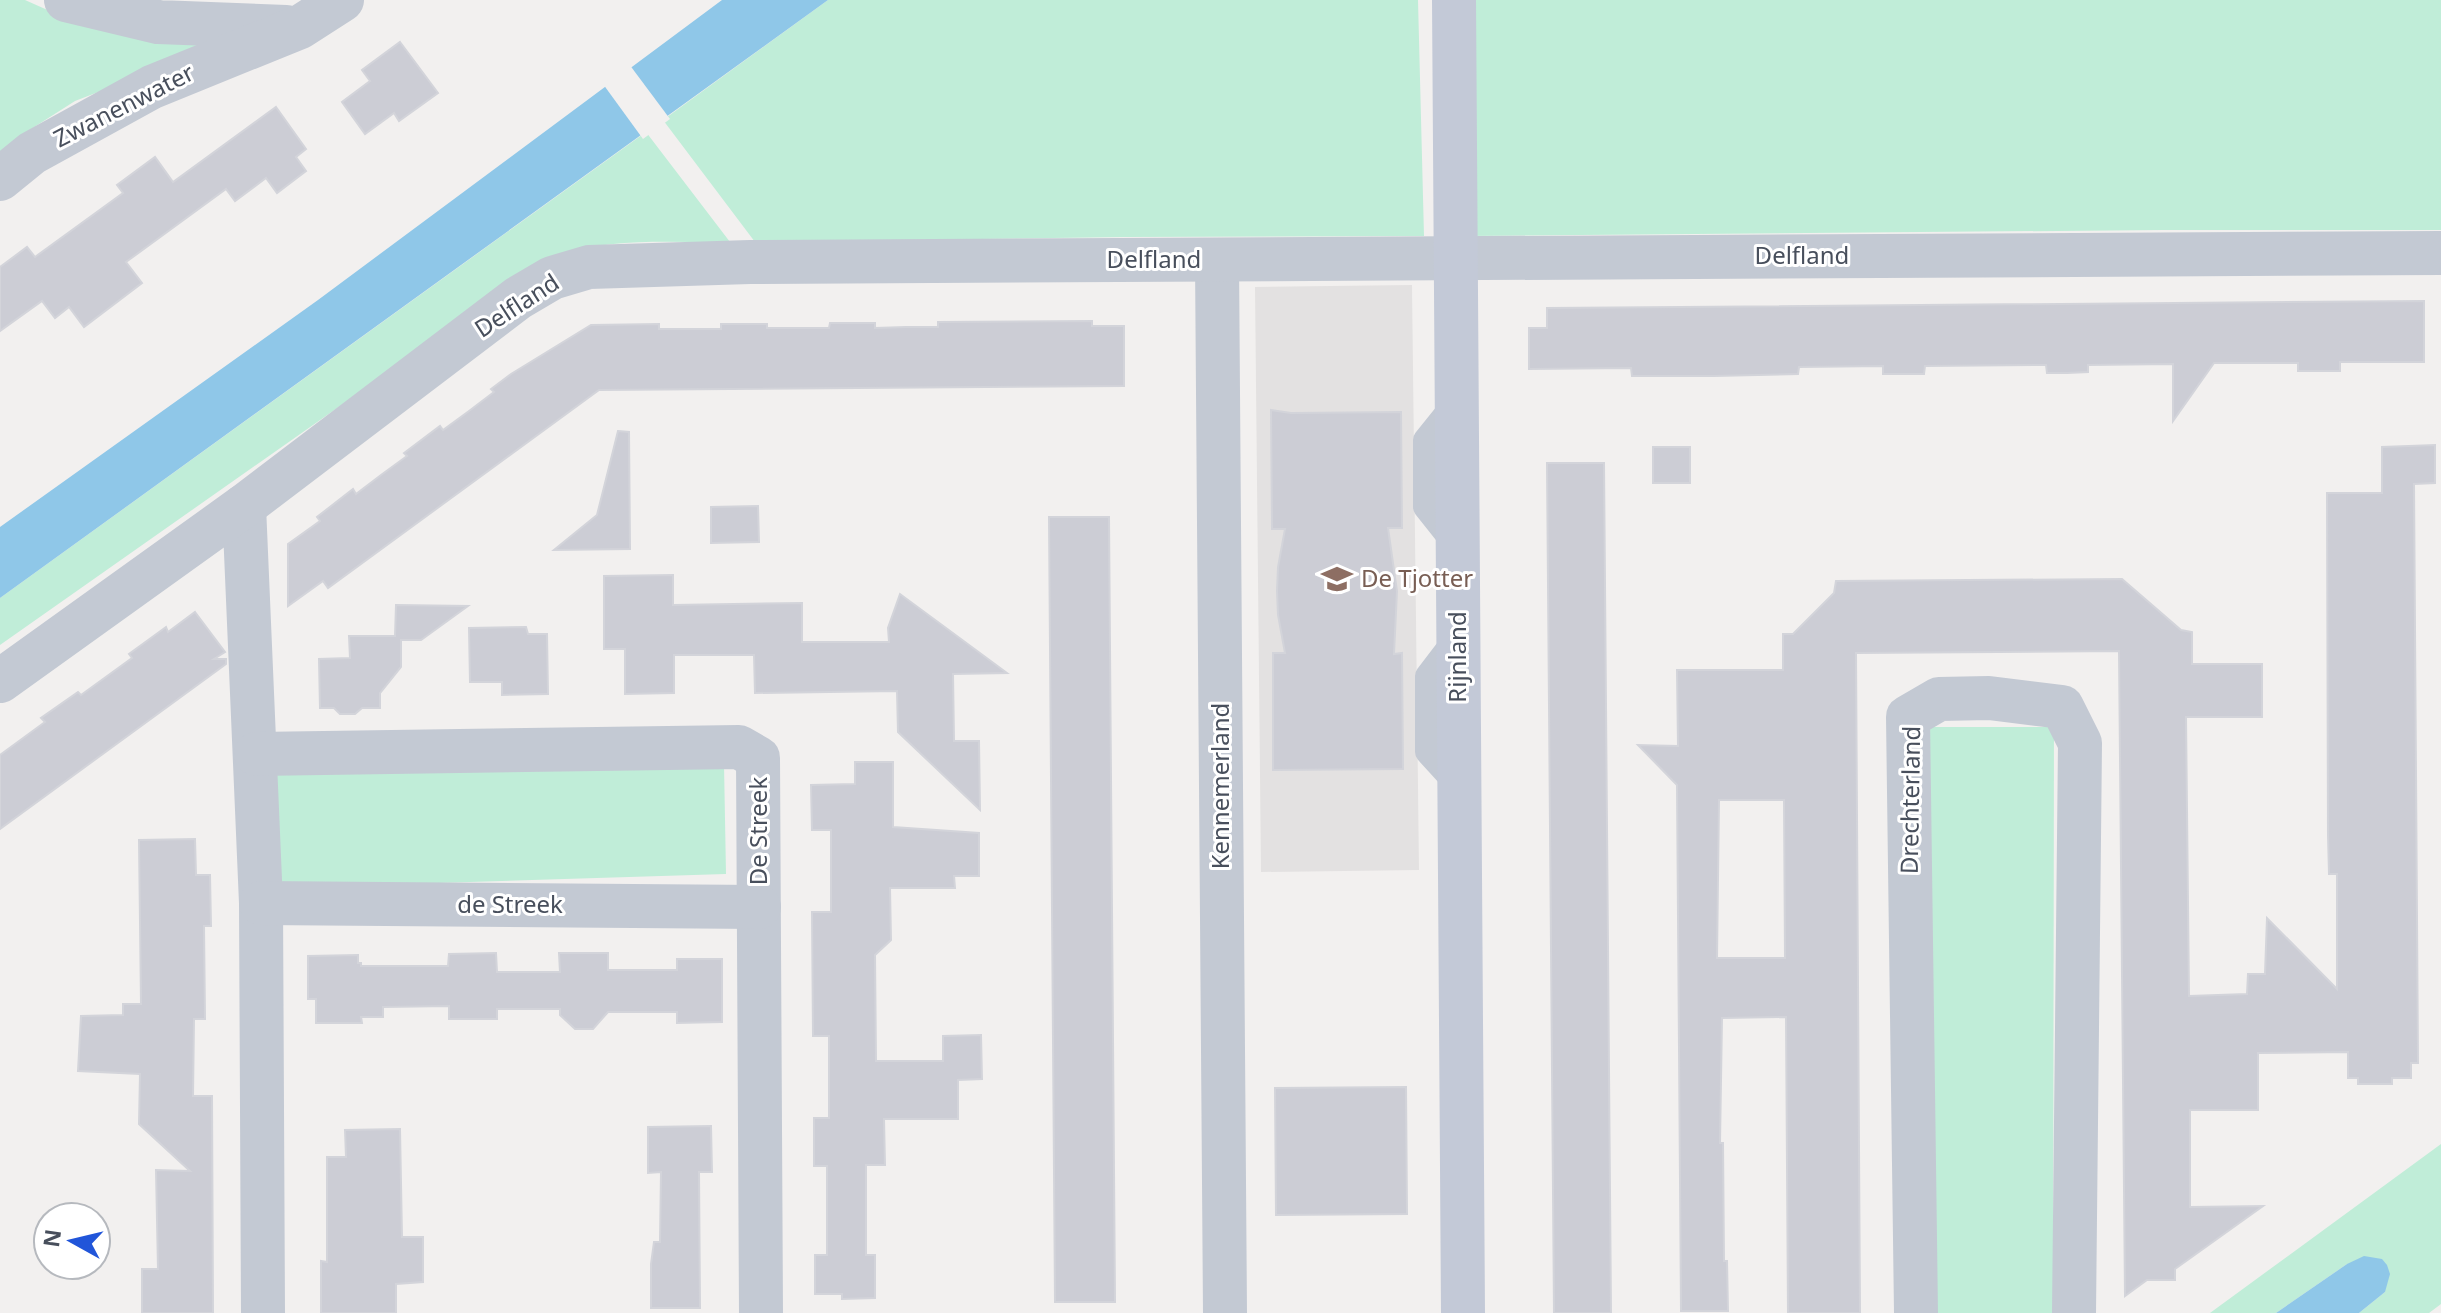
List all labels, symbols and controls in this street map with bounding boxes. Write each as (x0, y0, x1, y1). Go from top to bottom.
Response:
street label: Zwanenwater (47, 55, 199, 154)
street label: Delfland (1755, 238, 1849, 271)
street label: Delfland (1107, 242, 1201, 275)
street label: Delfland (467, 265, 565, 344)
place label: De Tjotter (1361, 561, 1473, 594)
school or university icon: De Tjotter (1320, 562, 1354, 596)
street label: Rijnland (1440, 611, 1473, 703)
street label: Kennemerland (1203, 703, 1236, 869)
street label: Drechterland (1892, 726, 1927, 874)
street label: De Streek (741, 777, 774, 885)
street label: de Streek (457, 887, 563, 920)
north arrow (32, 1201, 112, 1281)
text: N (35, 1227, 67, 1249)

